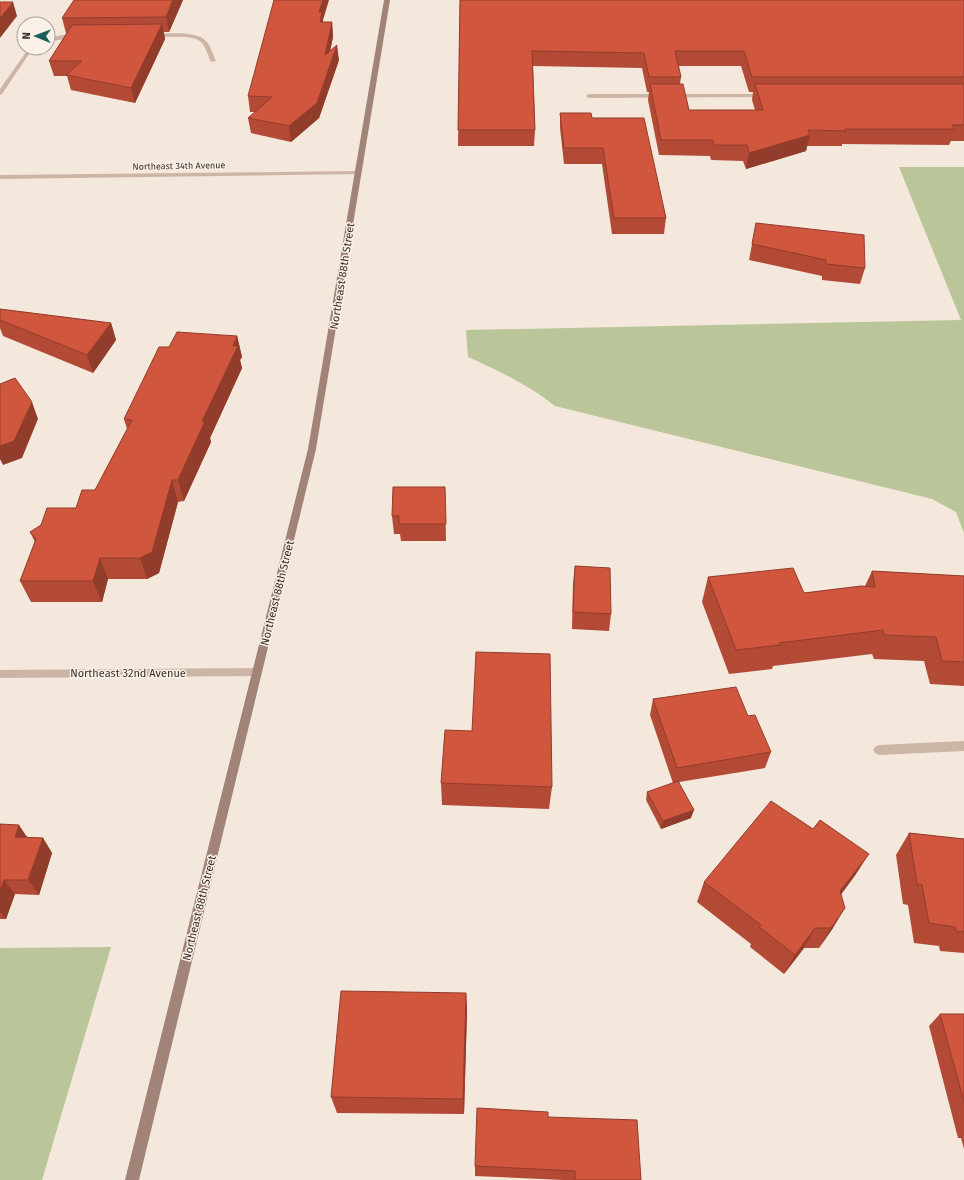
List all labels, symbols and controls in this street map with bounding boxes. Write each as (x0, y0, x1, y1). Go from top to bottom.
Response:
north arrow (16, 16, 56, 56)
text: N (20, 32, 33, 40)
street label: Northeast 34th Avenue (132, 160, 226, 172)
street label: Northeast 88th Street (328, 222, 357, 330)
street label: Northeast 88th Street (258, 539, 297, 647)
street label: Northeast 32nd Avenue (70, 667, 186, 680)
street label: Northeast 88th Street (180, 854, 219, 962)

